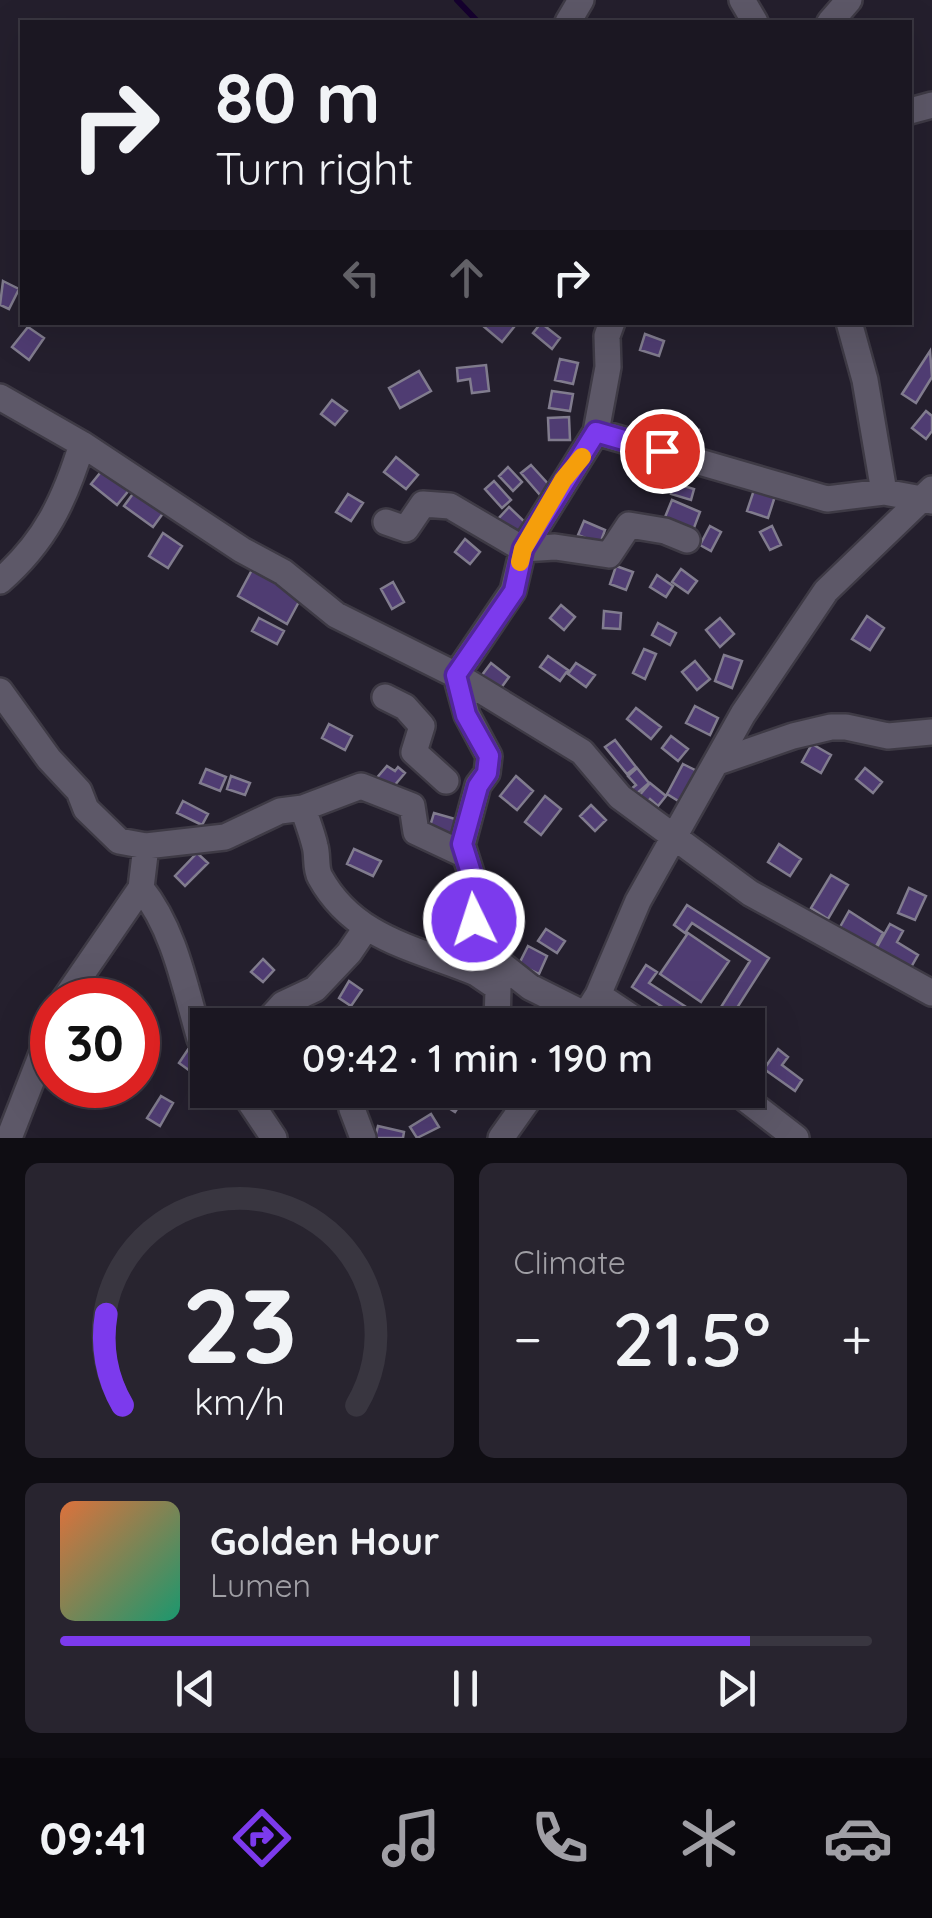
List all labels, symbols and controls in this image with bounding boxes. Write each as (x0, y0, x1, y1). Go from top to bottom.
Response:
text: 80 m (215, 53, 380, 141)
icon: right (50, 60, 180, 190)
text: Turn right (215, 140, 414, 196)
icon: left (334, 250, 389, 305)
icon: ahead (439, 250, 494, 305)
icon: right (544, 250, 599, 305)
pin (620, 409, 705, 494)
icon: arrive (635, 424, 690, 479)
position arrow (422, 868, 526, 972)
speed limit sign: 30 (30, 978, 160, 1108)
text: 09:42 · 1 min · 190 m (302, 1034, 653, 1082)
text: Climate (514, 1242, 626, 1282)
text: 23 (182, 1259, 297, 1389)
text: 21.5° (612, 1291, 771, 1385)
text: − (514, 1304, 542, 1373)
text: + (841, 1304, 872, 1373)
text: km/h (194, 1379, 285, 1424)
text: Golden Hour (210, 1517, 439, 1565)
text: Lumen (210, 1565, 311, 1605)
icon: previous (168, 1661, 223, 1716)
icon: pause (438, 1661, 493, 1716)
icon: next (709, 1661, 764, 1716)
icon: directions (227, 1803, 297, 1873)
icon: music (376, 1803, 446, 1873)
icon: phone (525, 1803, 595, 1873)
icon: climate (674, 1803, 744, 1873)
icon: car (823, 1803, 893, 1873)
text: 09:41 (39, 1810, 148, 1866)

